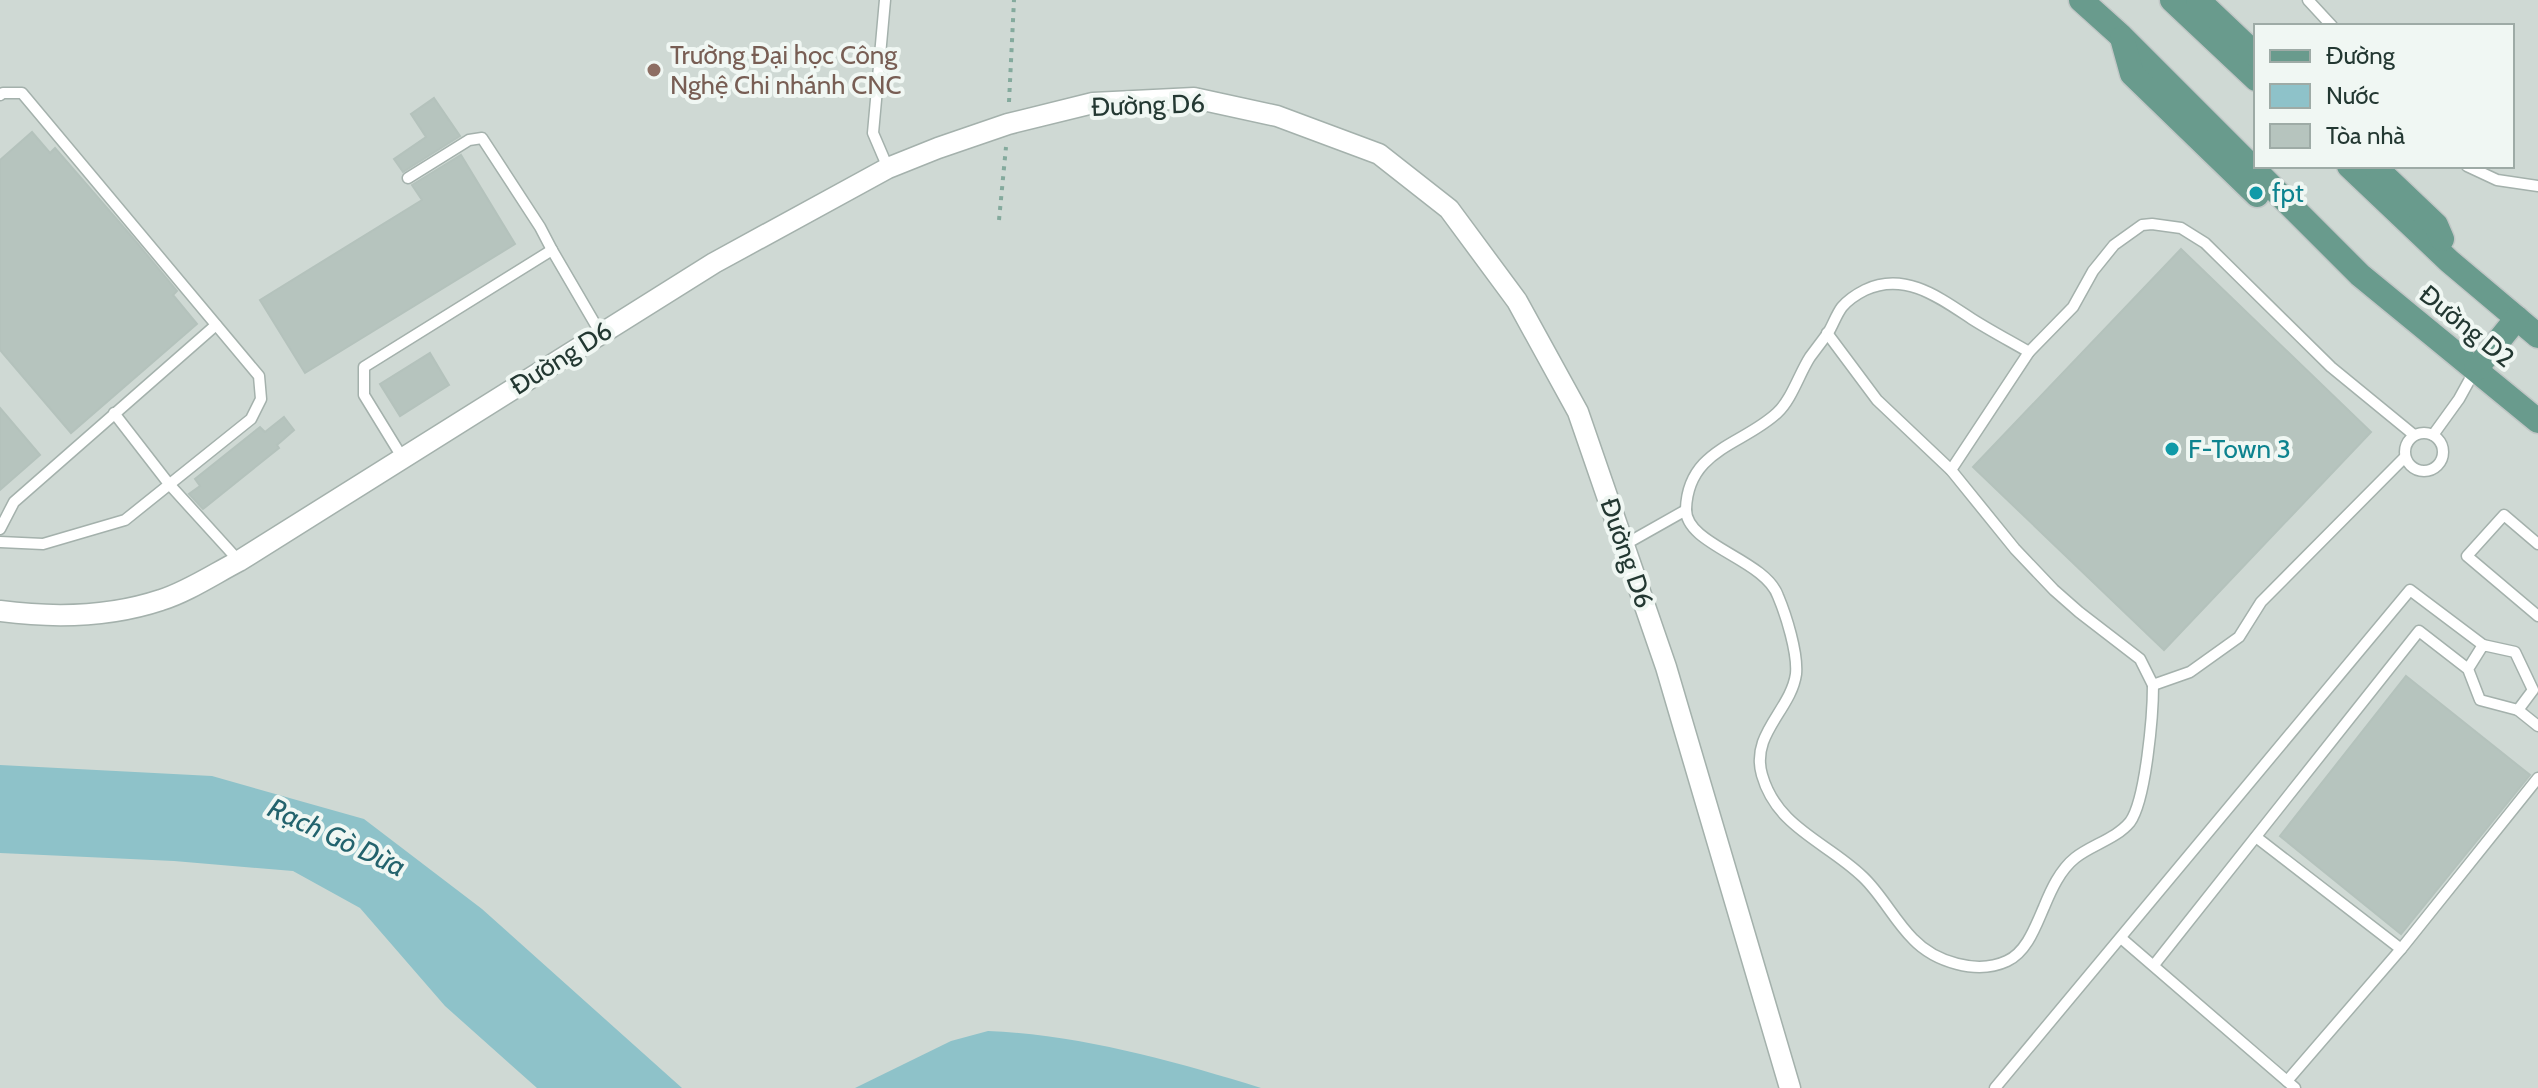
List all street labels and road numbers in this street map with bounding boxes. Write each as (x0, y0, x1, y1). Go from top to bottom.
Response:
street label: Đường D6 (1091, 87, 1205, 123)
street label: Đường D2 (2413, 278, 2521, 374)
street label: Đường D6 (504, 314, 618, 402)
street label: Đường D6 (1593, 494, 1661, 612)

